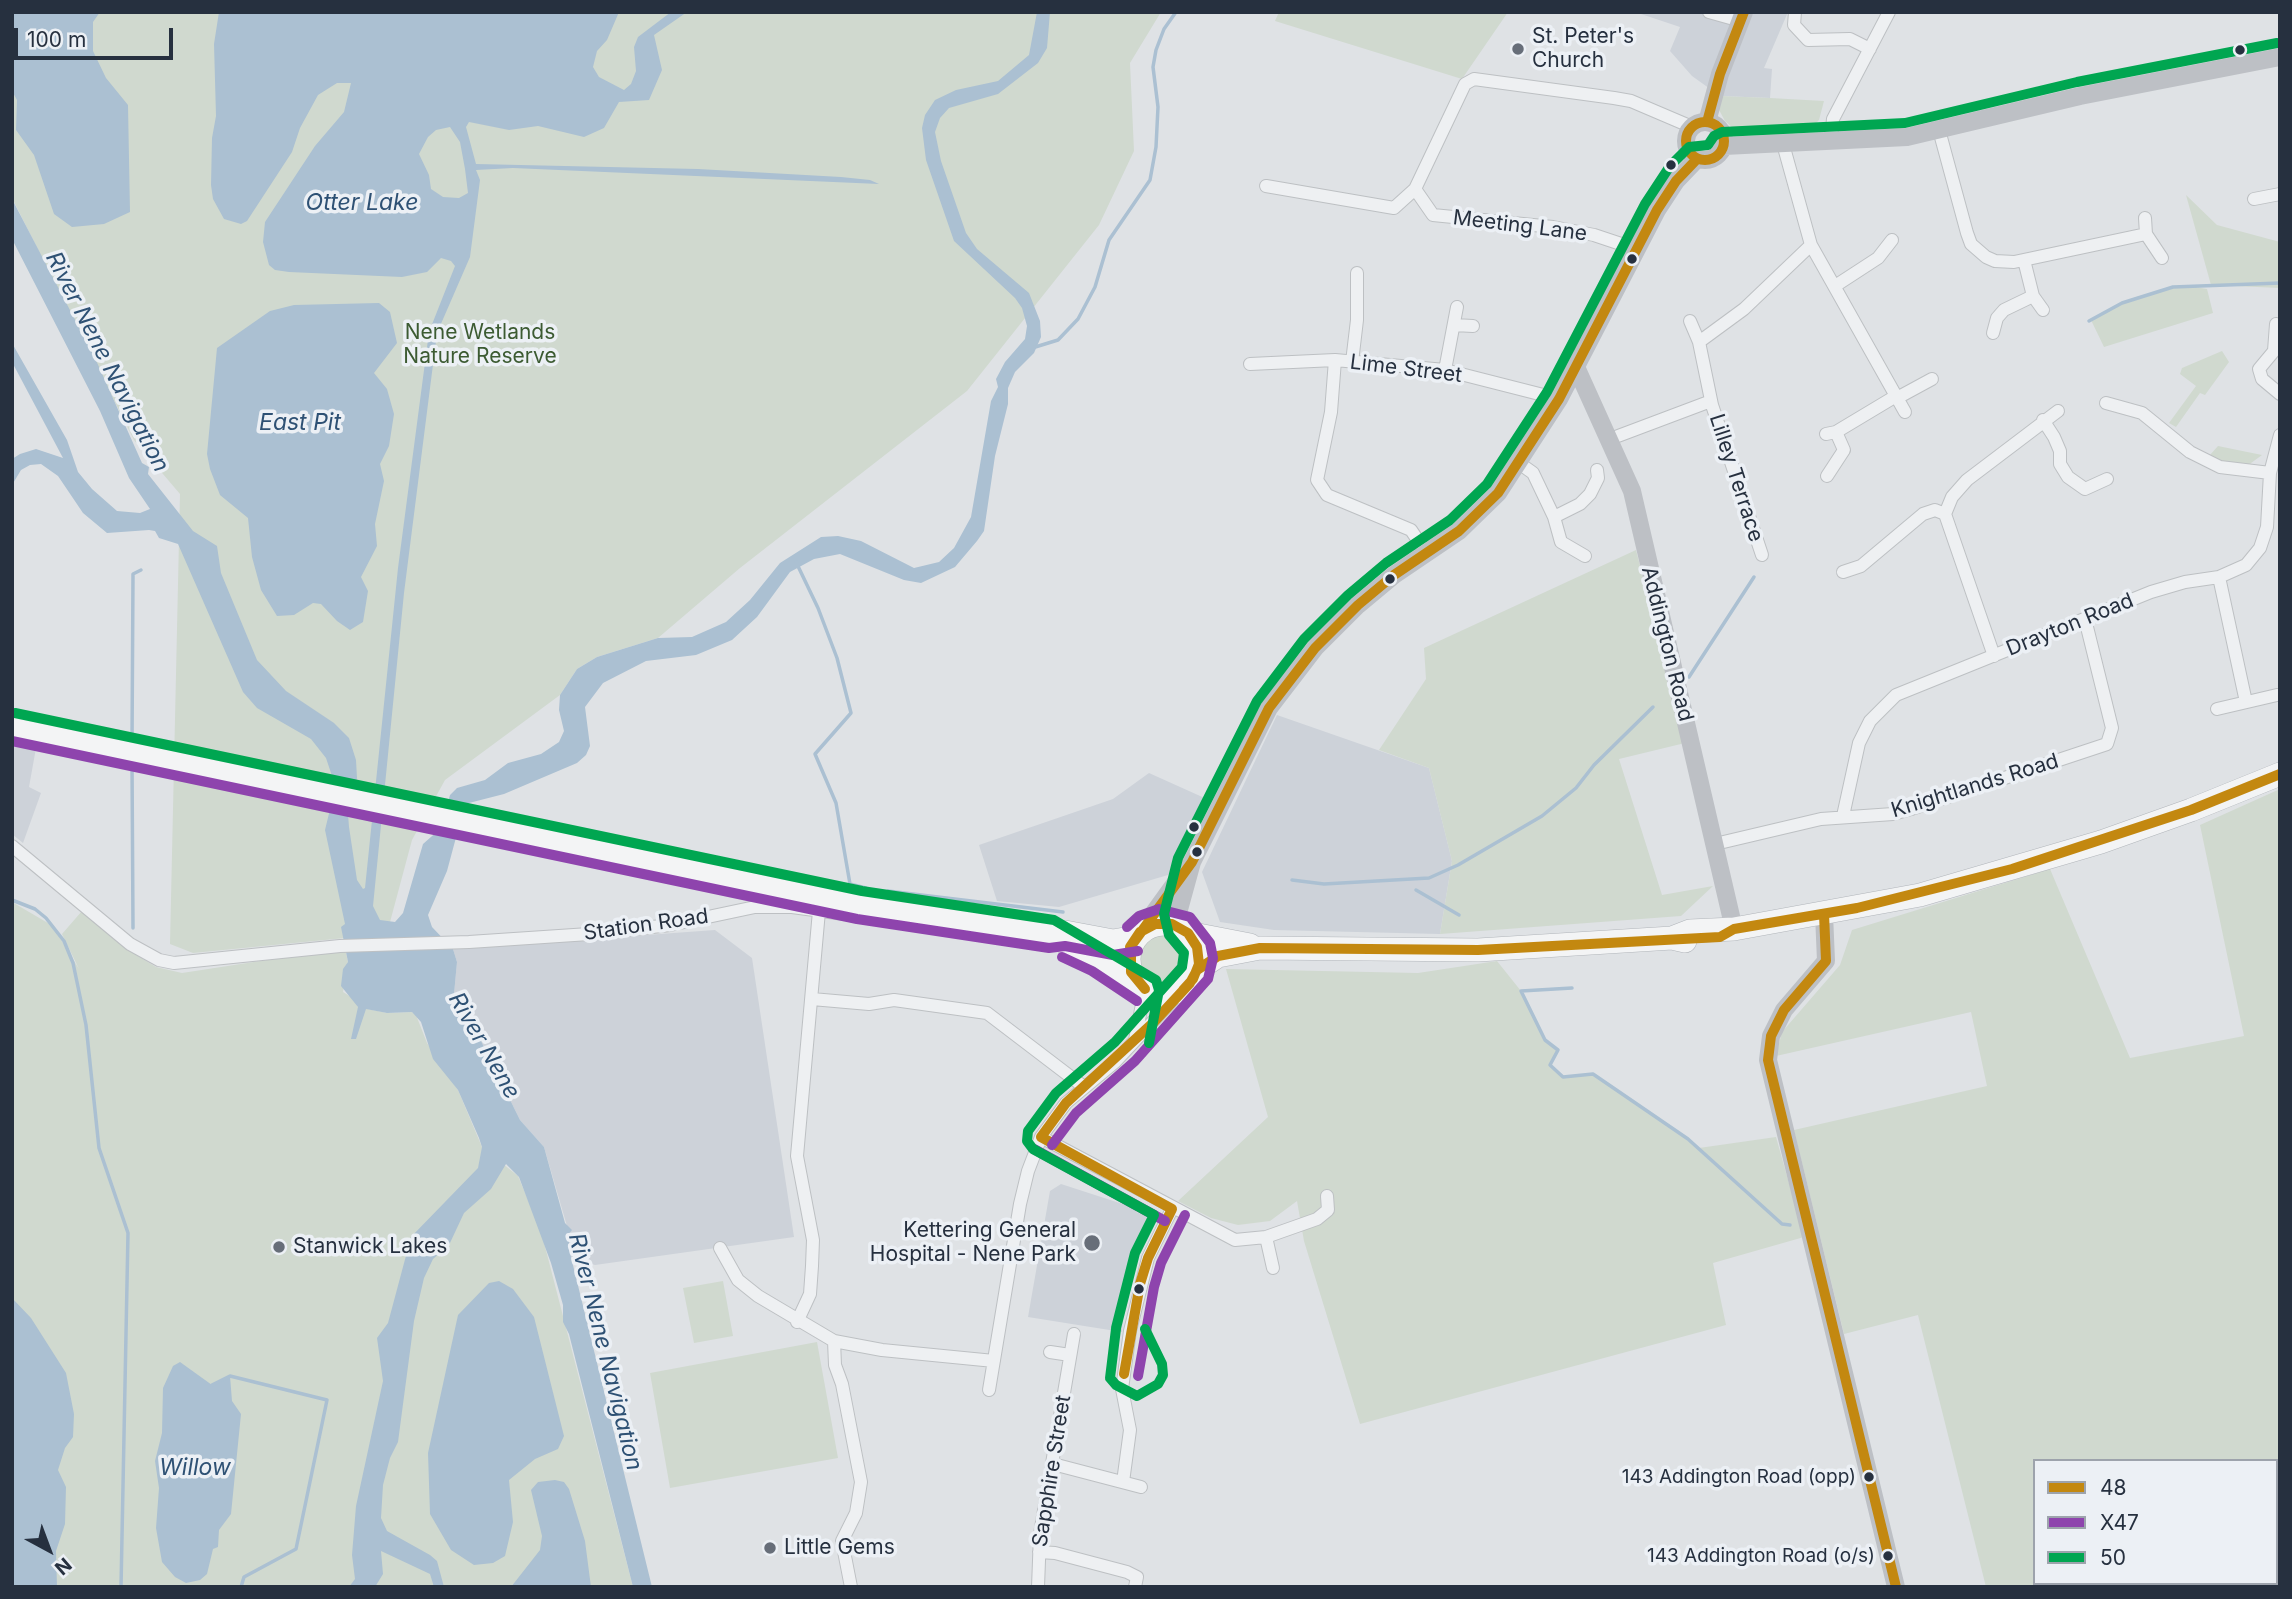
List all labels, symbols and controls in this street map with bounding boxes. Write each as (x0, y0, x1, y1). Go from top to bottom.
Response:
scale bar (18, 14, 177, 58)
place label: St. Peter's Church (1532, 24, 1634, 74)
text: 100 m (27, 27, 86, 52)
marker: St. Peter's Church (1510, 41, 1526, 57)
unlabelled marker (2233, 43, 2247, 57)
unlabelled marker (1664, 158, 1678, 172)
water label: Otter Lake (306, 189, 418, 217)
street label: Meeting Lane (1452, 205, 1588, 247)
water label: River Nene Navigation (39, 247, 175, 477)
unlabelled marker (1625, 252, 1639, 266)
park label: Nene Wetlands Nature Reserve (403, 320, 557, 370)
street label: Lime Street (1349, 350, 1463, 388)
water label: East Pit (259, 409, 341, 437)
street label: Lilley Terrace (1703, 411, 1769, 545)
street label: Addington Road (1636, 564, 1698, 724)
unlabelled marker (1383, 572, 1397, 586)
street label: Drayton Road (2003, 588, 2137, 662)
street label: Knightlands Road (1888, 749, 2062, 823)
unlabelled marker (1187, 820, 1201, 834)
unlabelled marker (1190, 845, 1204, 859)
street label: Station Road (582, 904, 710, 946)
water label: River Nene (442, 988, 526, 1104)
place label: Kettering General Hospital - Nene Park (870, 1218, 1076, 1268)
water label: River Nene Navigation (562, 1231, 648, 1473)
marker: Kettering General Hospital - Nene Park (1082, 1233, 1102, 1253)
place label: Stanwick Lakes (293, 1234, 447, 1260)
marker: Stanwick Lakes (271, 1239, 287, 1255)
unlabelled marker (1132, 1282, 1146, 1296)
street label: Sapphire Street (1028, 1393, 1076, 1549)
water label: Willow (159, 1454, 231, 1482)
legend (2033, 1459, 2278, 1585)
place label: 143 Addington Road (opp) (1622, 1466, 1856, 1488)
marker: 143 Addington Road (opp) (1862, 1470, 1876, 1484)
text: 48 (2100, 1475, 2127, 1500)
text: X47 (2100, 1510, 2139, 1535)
north arrow (14, 1515, 84, 1585)
place label: Little Gems (784, 1535, 895, 1561)
marker: Little Gems (762, 1540, 778, 1556)
place label: 143 Addington Road (o/s) (1647, 1545, 1875, 1567)
text: 50 (2100, 1545, 2126, 1570)
marker: 143 Addington Road (o/s) (1881, 1549, 1895, 1563)
text: N (50, 1553, 76, 1580)

